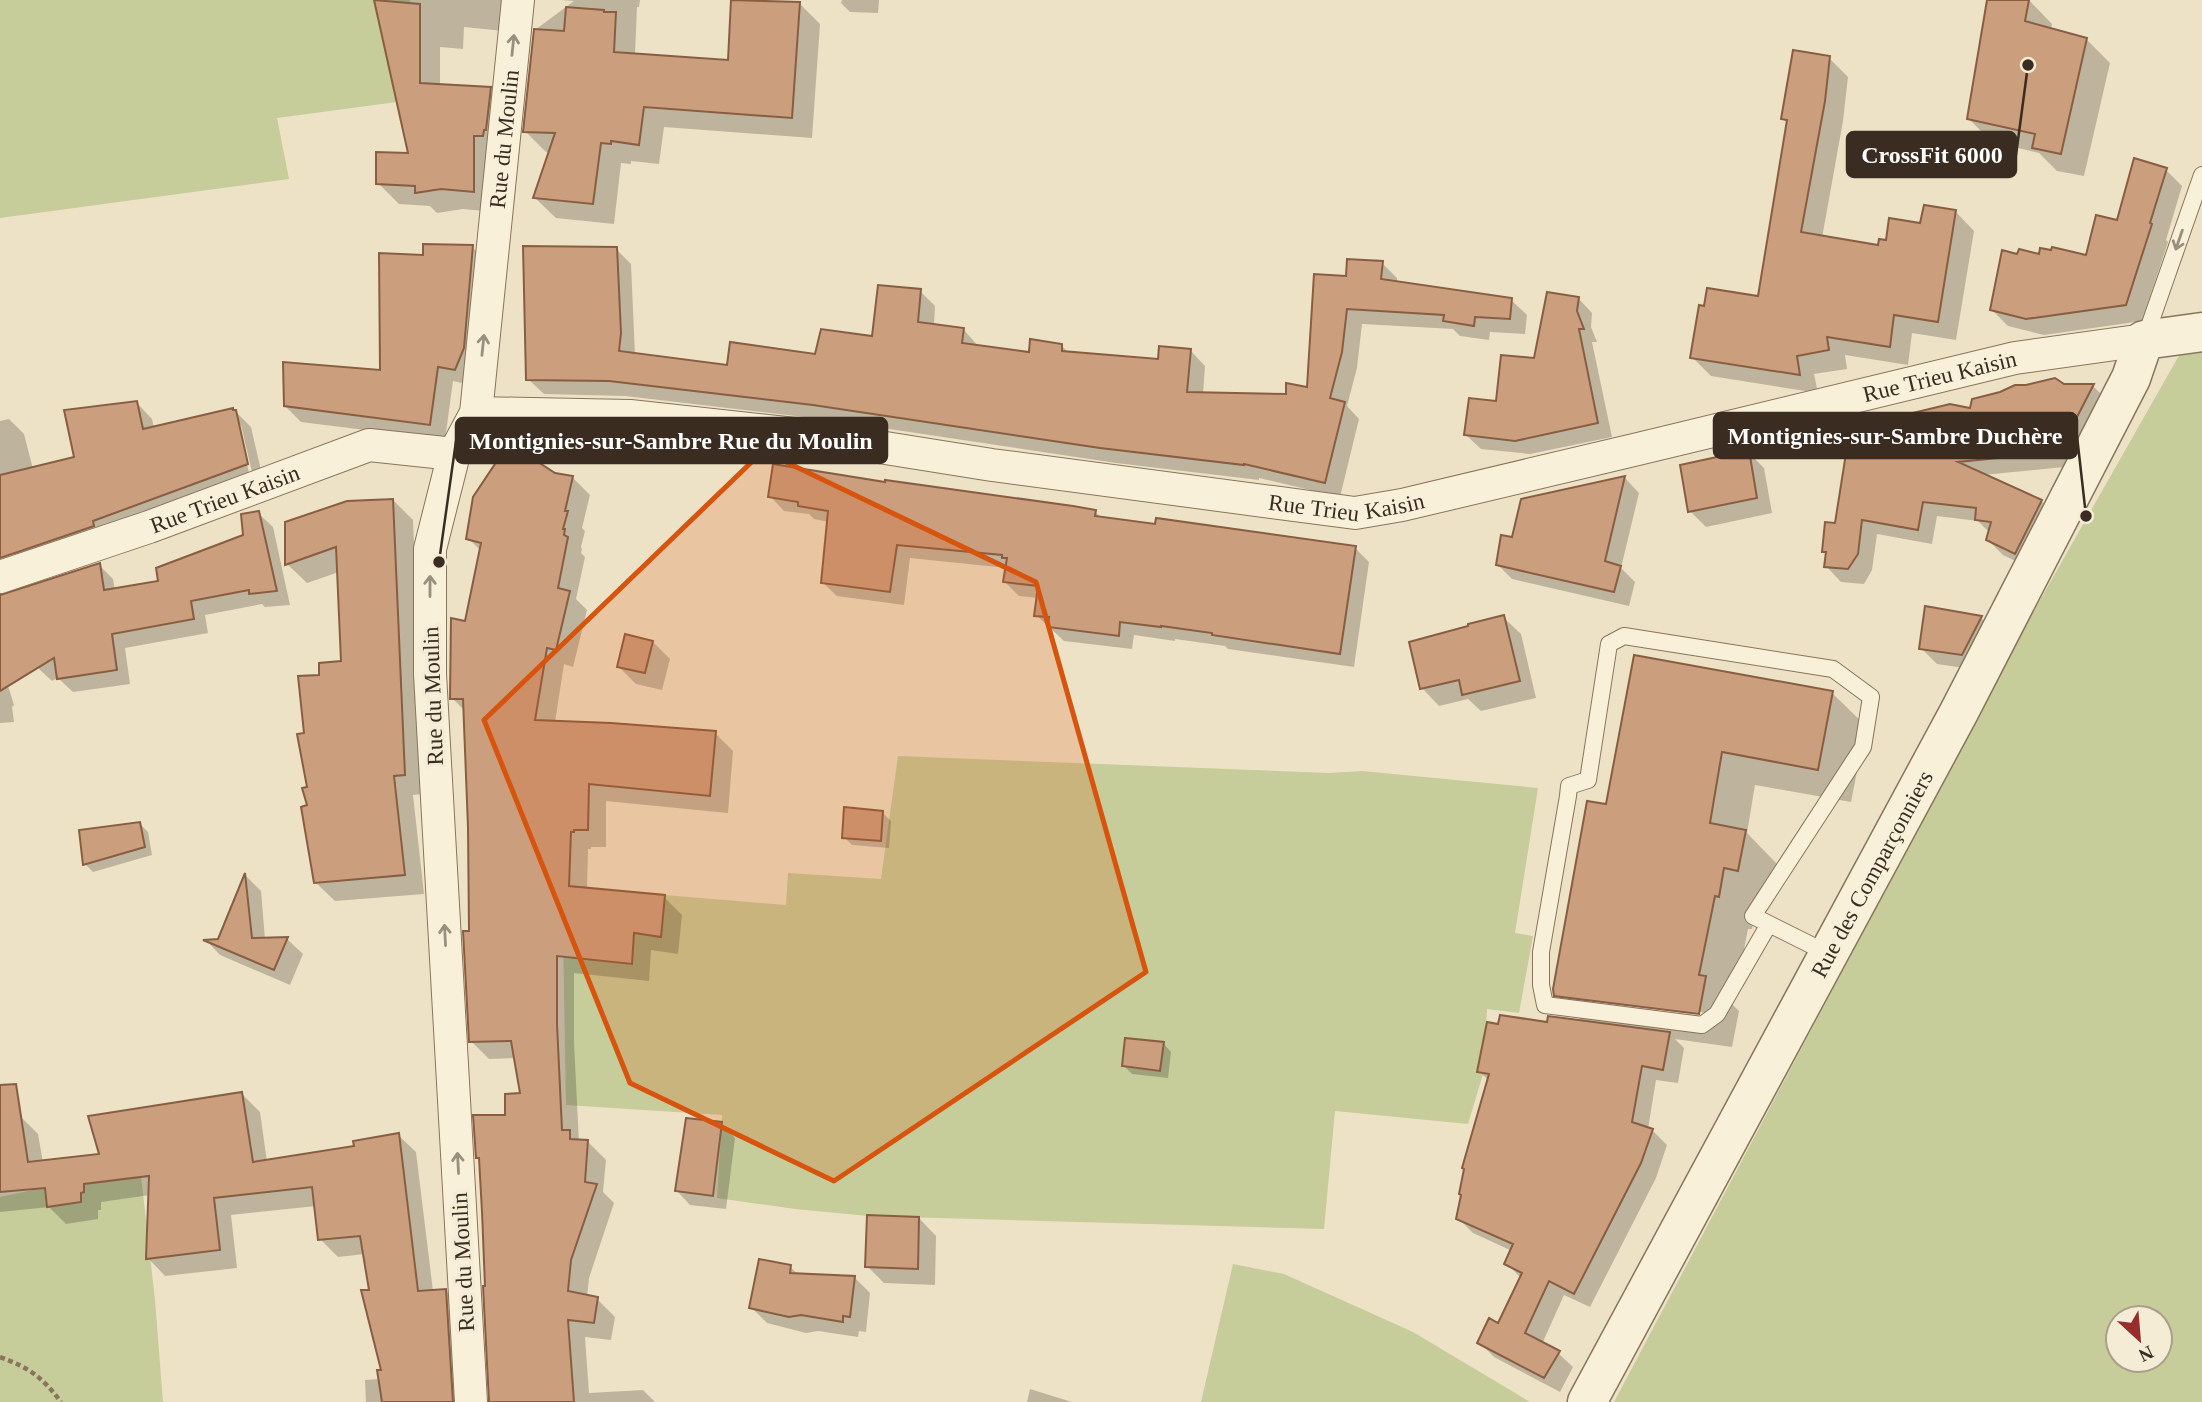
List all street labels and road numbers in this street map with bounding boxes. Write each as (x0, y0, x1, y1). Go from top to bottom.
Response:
street label: Rue du Moulin (484, 68, 523, 210)
street label: Rue Trieu Kaisin (1860, 346, 2019, 407)
street label: Rue Trieu Kaisin (147, 459, 303, 538)
street label: Rue Trieu Kaisin (1267, 488, 1427, 526)
street label: Rue du Moulin (418, 625, 448, 766)
street label: Rue des Comparçonniers (1806, 766, 1938, 982)
street label: Rue du Moulin (447, 1191, 479, 1332)

